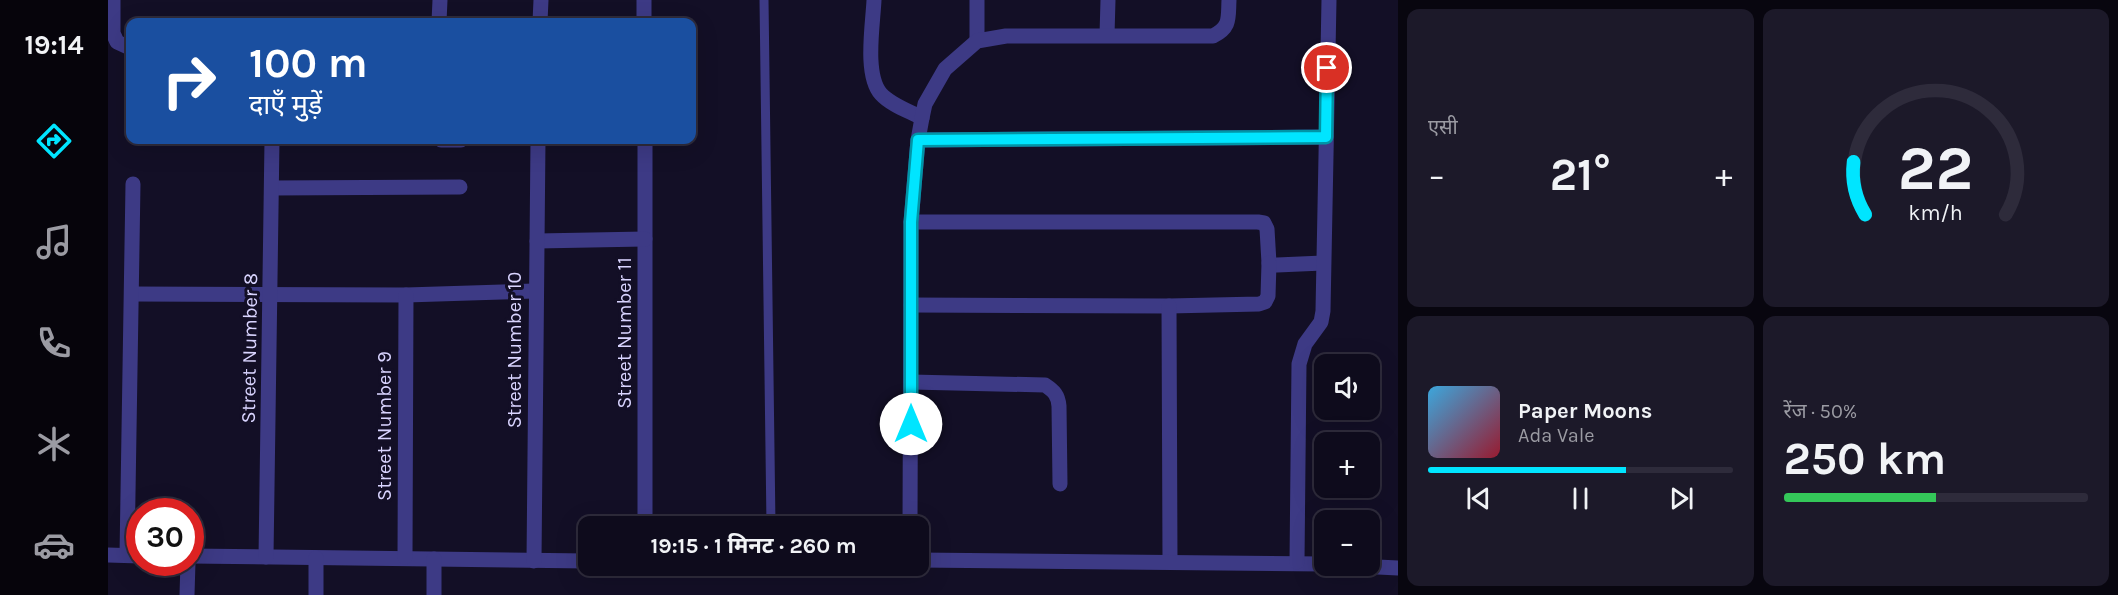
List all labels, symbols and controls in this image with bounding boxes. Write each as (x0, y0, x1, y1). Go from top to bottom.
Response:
text: 19:14 (24, 29, 84, 61)
text: 100 m (249, 38, 368, 88)
icon: right (150, 42, 228, 120)
pin (1301, 42, 1352, 93)
icon: arrive (1310, 51, 1343, 84)
text: दाएँ मुड़ें (249, 89, 322, 121)
text: एसी (1428, 116, 1458, 139)
icon: directions (33, 120, 75, 162)
text: 22 (1898, 132, 1973, 205)
text: 21° (1550, 149, 1611, 201)
text: − (1428, 156, 1445, 194)
text: + (1715, 156, 1732, 194)
text: km/h (1909, 200, 1963, 225)
icon: music (33, 221, 75, 263)
street label: Street Number 11 (613, 257, 636, 409)
street label: Street Number 10 (503, 272, 526, 428)
street label: Street Number 8 (237, 273, 262, 423)
icon: phone (33, 322, 75, 364)
street label: Street Number 9 (373, 351, 396, 501)
map controls (1314, 354, 1380, 576)
button: sound (1314, 354, 1380, 420)
position arrow (879, 392, 943, 456)
text: Paper Moons (1518, 398, 1652, 424)
text: रेंज · 50% (1784, 400, 1857, 423)
icon: climate (33, 423, 75, 465)
text: Ada Vale (1518, 424, 1595, 447)
button: + (1314, 432, 1380, 498)
text: 250 km (1784, 433, 1946, 485)
icon: previous (1462, 482, 1495, 515)
icon: pause (1564, 482, 1597, 515)
icon: next (1665, 482, 1698, 515)
speed limit sign: 30 (126, 498, 204, 576)
button: − (1314, 510, 1380, 576)
icon: car (33, 524, 75, 566)
text: 19:15 · 1 मिनट · 260 m (650, 533, 857, 559)

